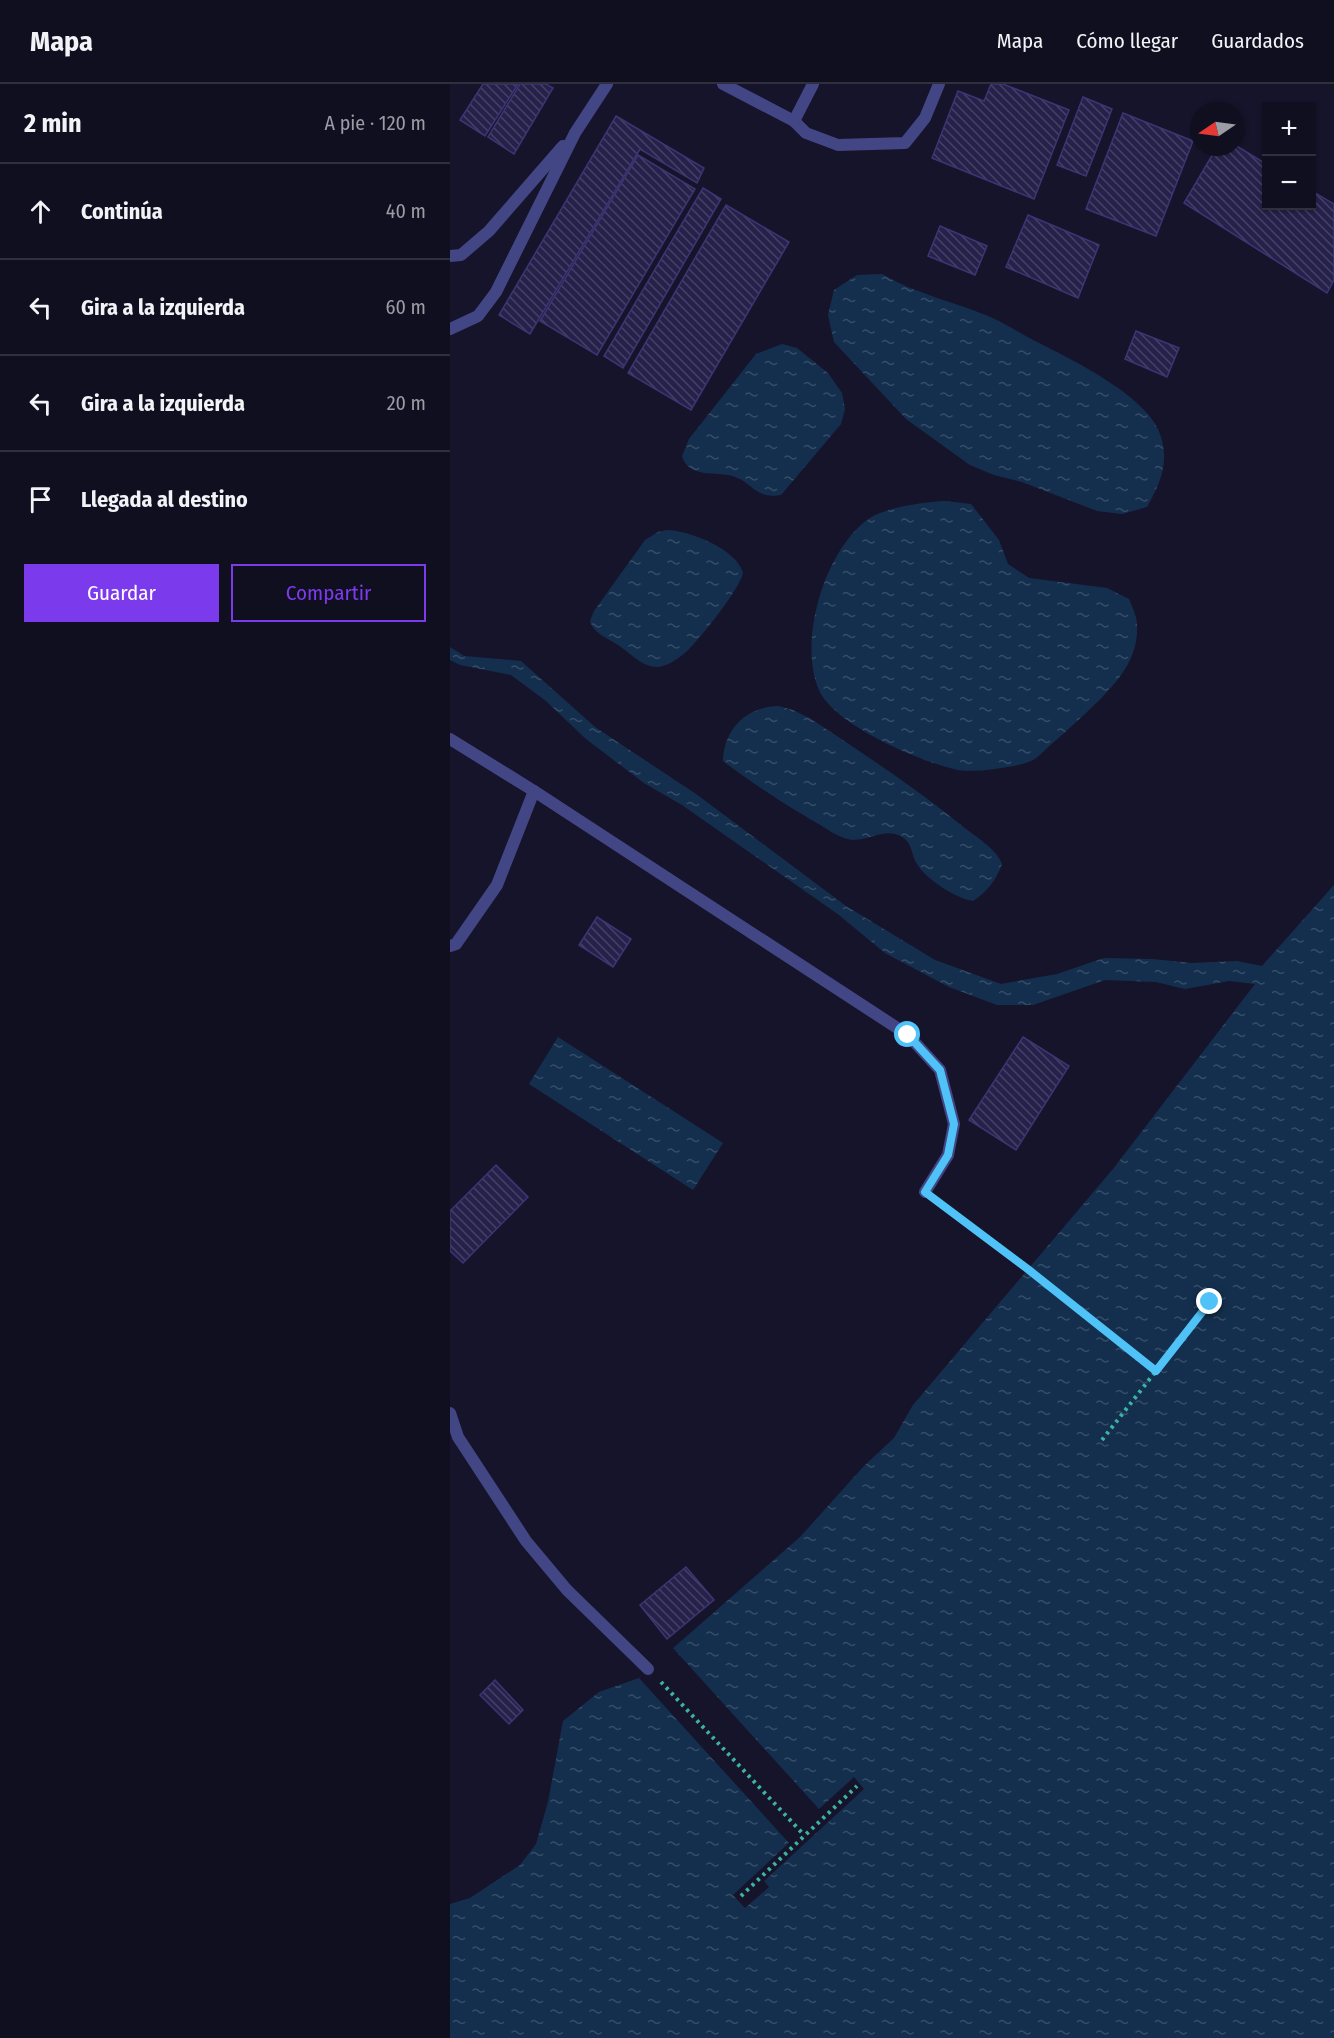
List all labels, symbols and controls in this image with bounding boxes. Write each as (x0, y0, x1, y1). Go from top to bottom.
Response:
text: Mapa (30, 25, 93, 58)
text: Mapa (997, 28, 1043, 54)
text: Cómo llegar (1076, 28, 1178, 54)
text: Guardados (1211, 28, 1304, 54)
north arrow (1190, 102, 1244, 156)
map controls (1262, 102, 1316, 210)
button: + (1262, 102, 1316, 156)
text: 2 min (24, 108, 82, 139)
text: A pie · 120 m (324, 111, 426, 135)
button: − (1262, 156, 1316, 210)
icon: ahead (24, 195, 57, 228)
text: Continúa (81, 198, 163, 225)
text: 40 m (386, 199, 426, 223)
icon: left (24, 291, 57, 324)
text: Gira a la izquierda (81, 294, 245, 321)
text: 60 m (386, 295, 426, 319)
icon: left (24, 387, 57, 420)
text: Gira a la izquierda (81, 390, 245, 417)
text: 20 m (387, 391, 426, 415)
icon: arrive (24, 483, 57, 516)
text: Llegada al destino (81, 486, 248, 513)
button: Guardar (24, 564, 219, 622)
button: Compartir (231, 564, 426, 622)
route start (894, 1021, 920, 1047)
route end (1196, 1288, 1222, 1314)

